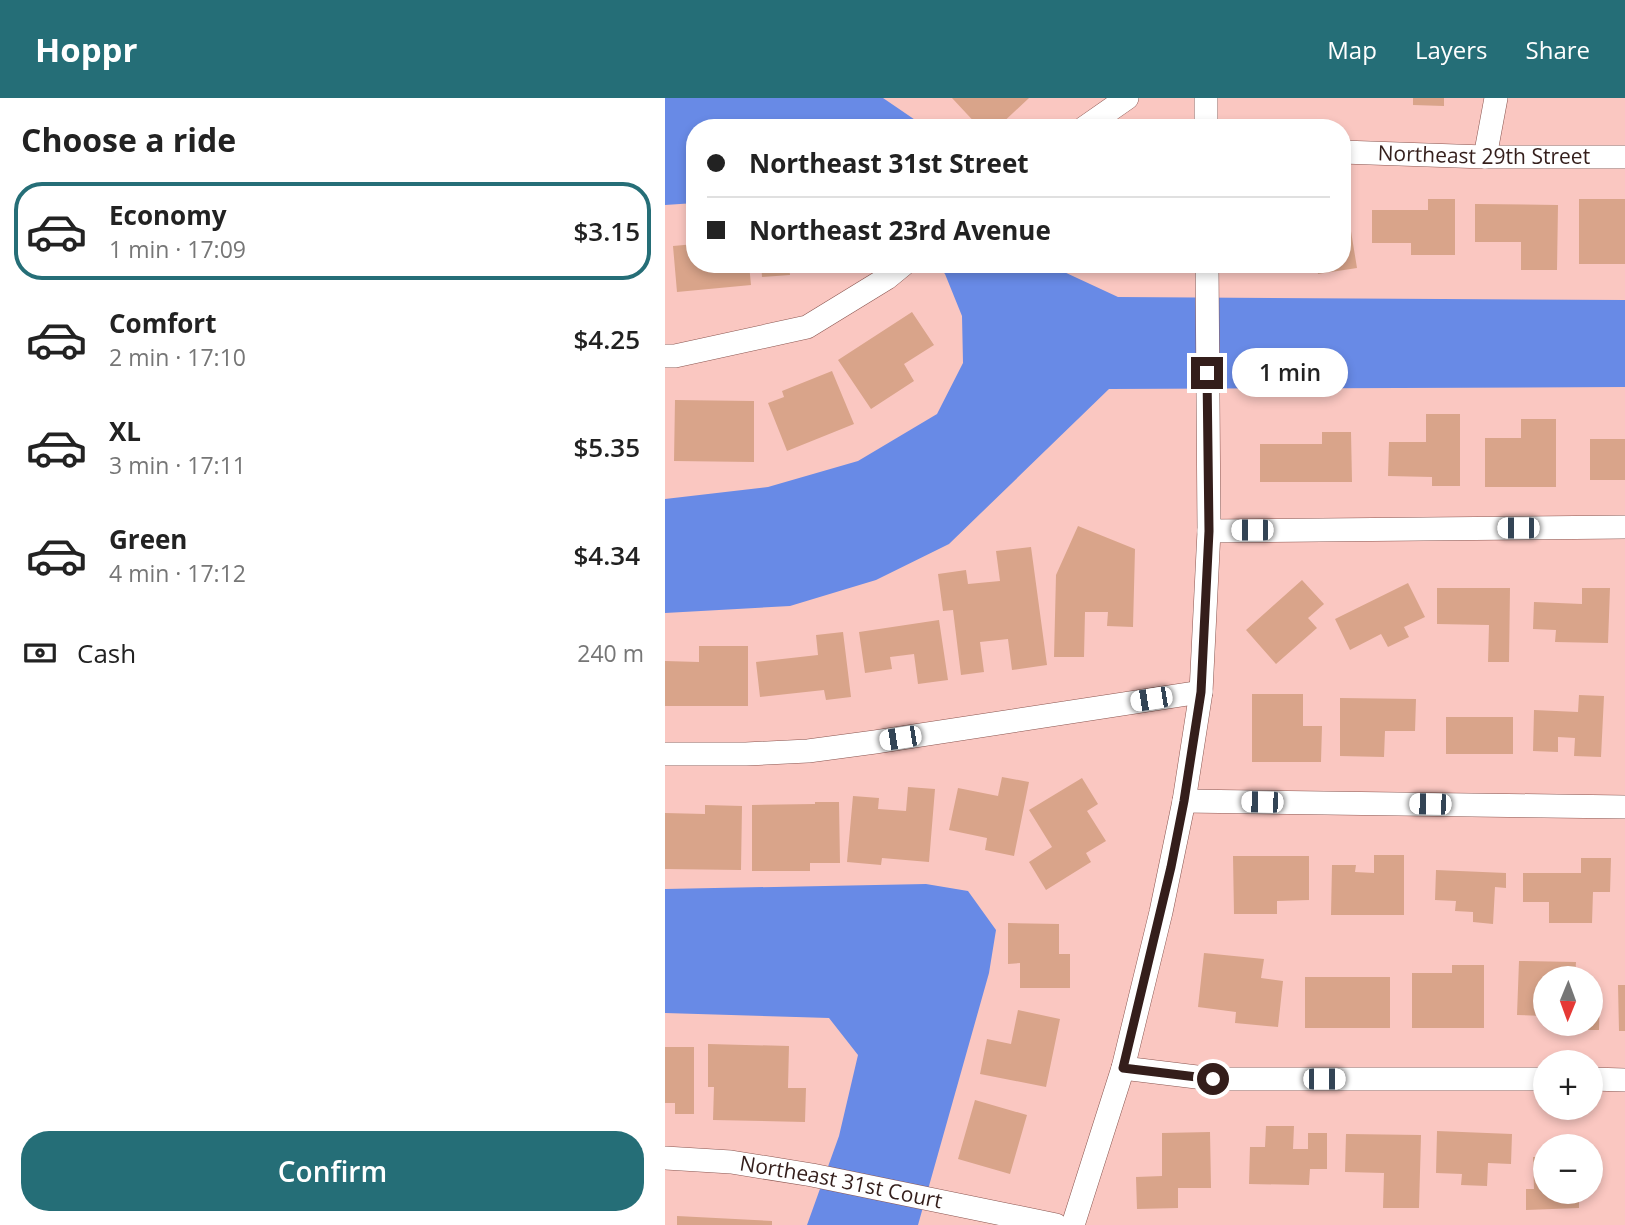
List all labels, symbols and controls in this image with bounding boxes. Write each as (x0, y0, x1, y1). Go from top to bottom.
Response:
text: Hoppr (35, 27, 137, 72)
text: Map (1327, 33, 1377, 66)
text: Layers (1415, 33, 1488, 66)
text: Share (1526, 33, 1590, 66)
text: Choose a ride (21, 118, 236, 161)
street label: Northeast 29th Street (1377, 138, 1590, 170)
text: Northeast 31st Street (749, 145, 1029, 181)
text: Economy (109, 197, 227, 233)
icon: car (25, 200, 88, 263)
text: Northeast 23rd Avenue (749, 212, 1051, 248)
text: $3.15 (573, 213, 640, 249)
text: 1 min · 17:09 (109, 233, 246, 265)
text: Comfort (109, 305, 216, 341)
icon: car (25, 308, 88, 371)
text: $4.25 (573, 321, 640, 357)
text: 2 min · 17:10 (109, 341, 246, 373)
callout: 1 min (1231, 348, 1347, 398)
text: 1 min (1259, 356, 1321, 388)
route end (1191, 357, 1223, 389)
text: XL (109, 413, 141, 449)
icon: car (25, 416, 88, 479)
text: $5.35 (573, 429, 640, 465)
text: 3 min · 17:11 (109, 449, 246, 481)
car (1498, 518, 1540, 539)
car (1232, 520, 1274, 541)
text: Green (109, 521, 187, 557)
icon: car (25, 524, 88, 587)
text: $4.34 (573, 537, 640, 573)
text: 4 min · 17:12 (109, 557, 246, 589)
icon: cash (21, 634, 59, 672)
text: Cash (77, 635, 136, 671)
text: 240 m (577, 637, 644, 669)
car (1129, 685, 1174, 713)
car (878, 724, 923, 752)
car (1241, 791, 1284, 813)
car (1409, 793, 1452, 815)
north arrow (1533, 966, 1603, 1036)
map controls (1533, 966, 1603, 1204)
button: + (1533, 1050, 1603, 1120)
route start (1197, 1063, 1229, 1095)
car (1304, 1069, 1346, 1090)
button: Confirm (21, 1131, 644, 1211)
button: − (1533, 1134, 1603, 1204)
street label: Northeast 31st Court (738, 1149, 945, 1214)

